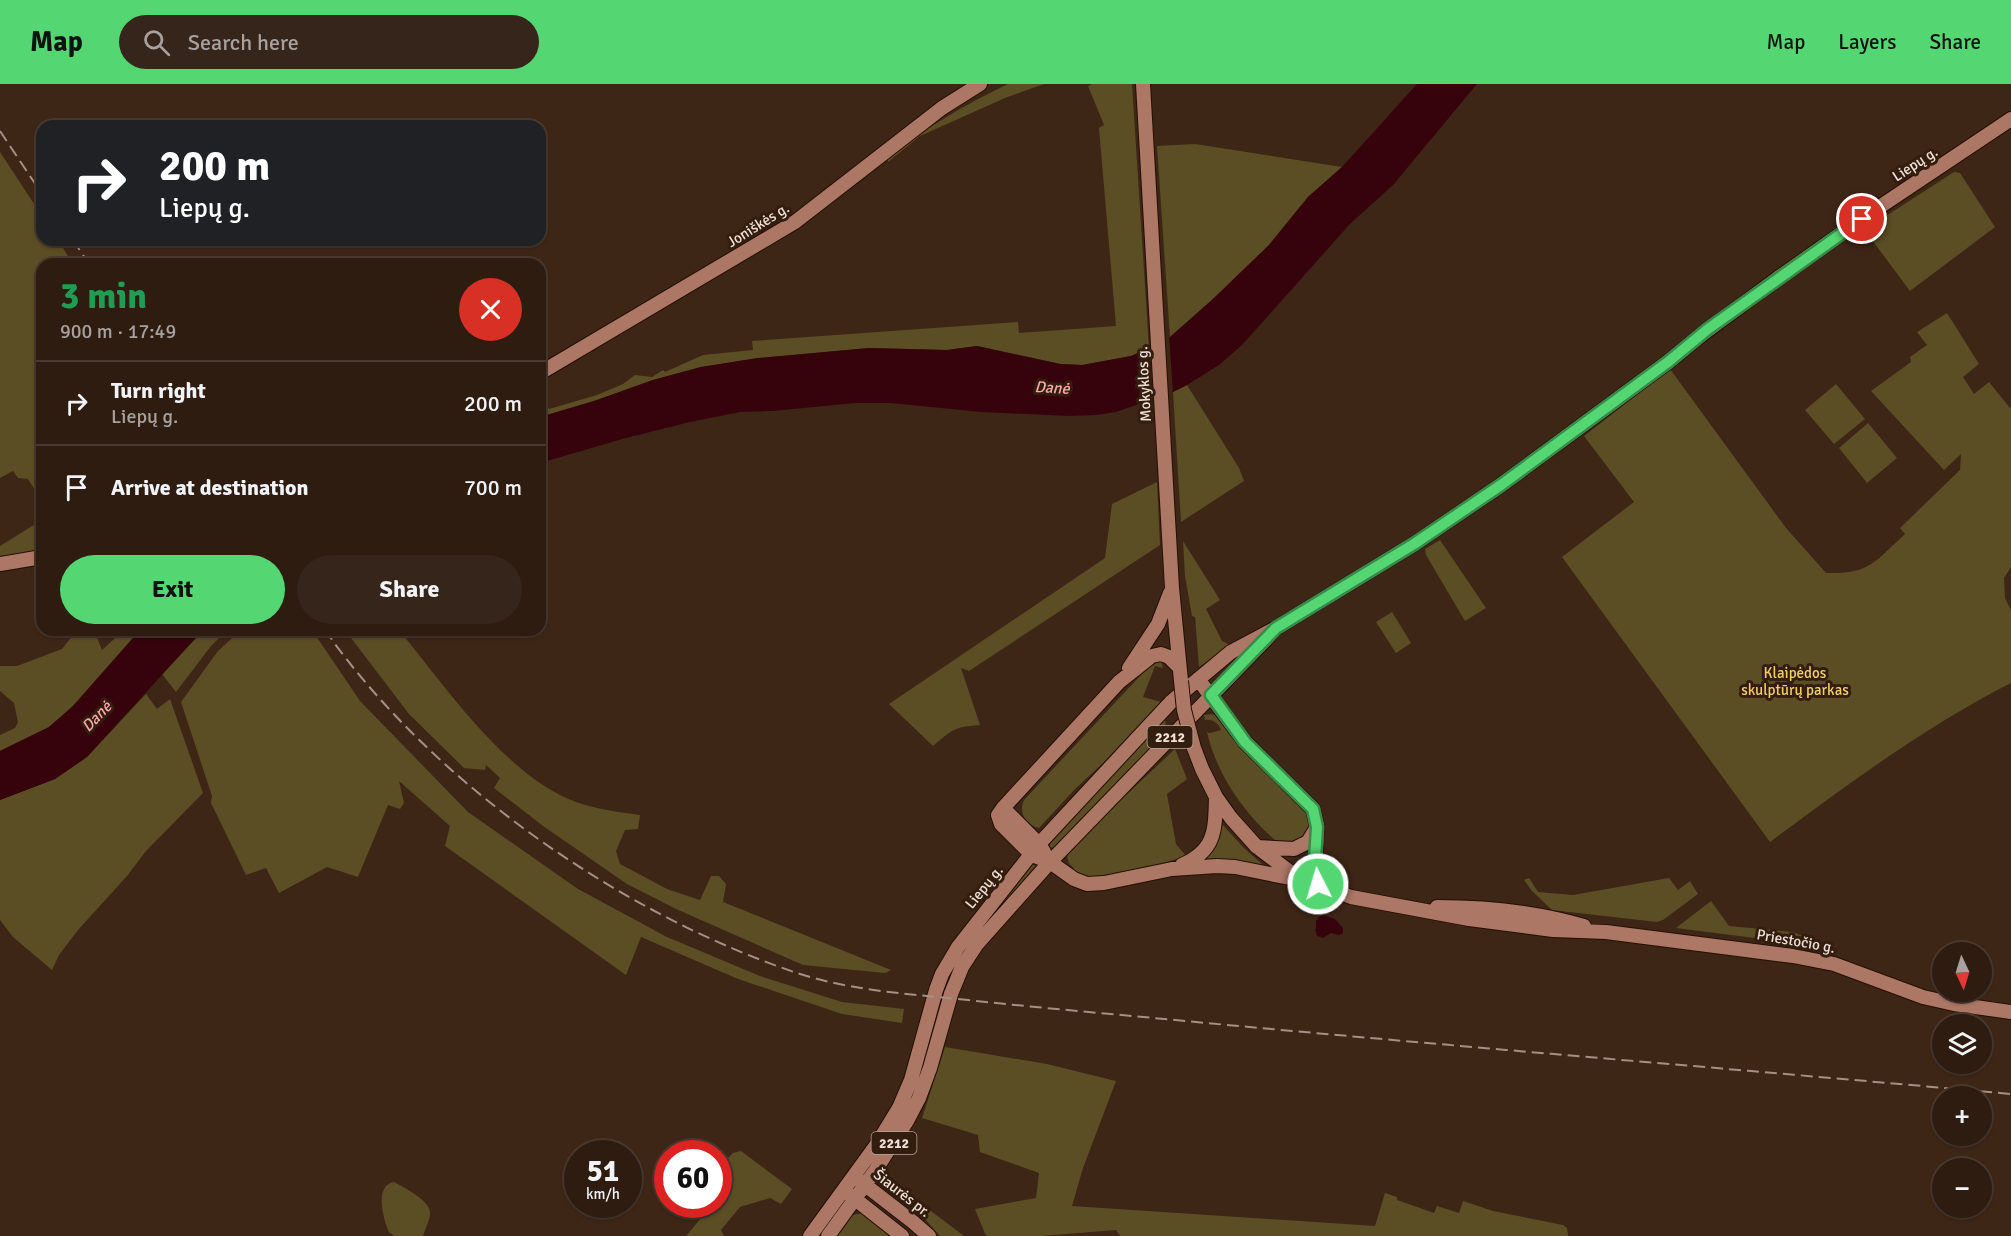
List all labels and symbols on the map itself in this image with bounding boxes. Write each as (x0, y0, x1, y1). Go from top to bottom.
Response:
street label: Liepų g. (1889, 143, 1941, 185)
pin (1836, 193, 1887, 244)
street label: Joniškės g. (724, 199, 792, 251)
street label: Mokyklos g. (1133, 346, 1155, 422)
water label: Danė (1034, 377, 1071, 399)
park label: Klaipėdos skulptūrų parkas (1741, 664, 1849, 699)
water label: Danė (77, 696, 117, 736)
road number: 2212 (1148, 726, 1192, 748)
position arrow (1286, 852, 1350, 916)
street label: Liepų g. (961, 862, 1007, 912)
street label: Priestočio g. (1755, 925, 1837, 957)
north arrow (1932, 942, 1992, 1002)
road number: 2212 (872, 1132, 916, 1154)
speed limit sign: 60 (654, 1140, 732, 1218)
street label: Šiaurės pr. (870, 1164, 935, 1221)

